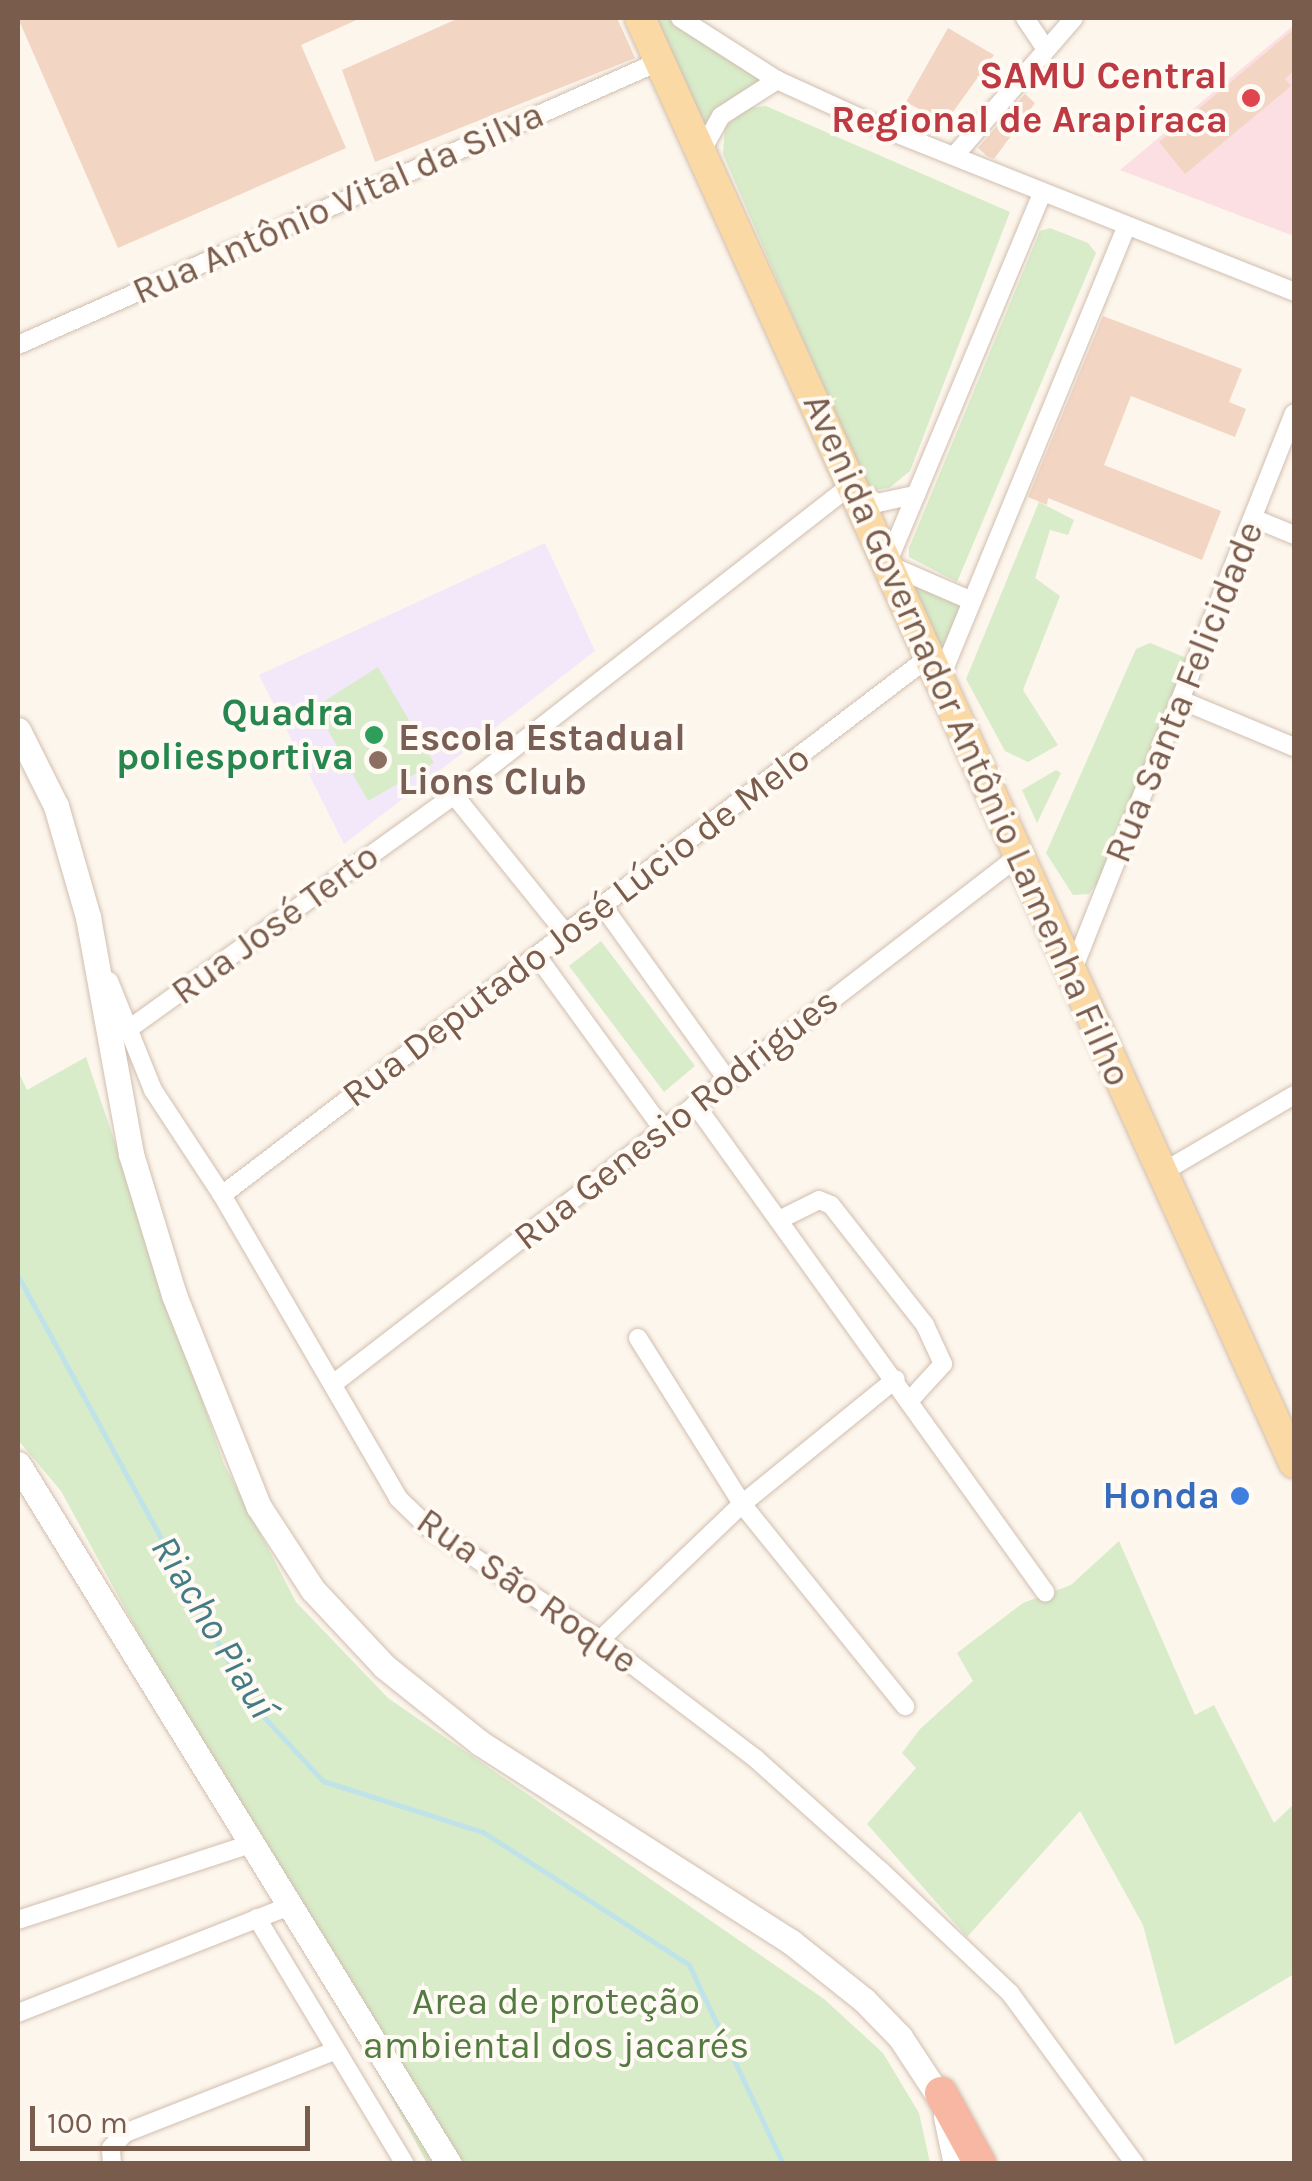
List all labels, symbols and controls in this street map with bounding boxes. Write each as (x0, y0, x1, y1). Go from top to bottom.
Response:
place label: SAMU Central Regional de Arapiraca (831, 53, 1228, 142)
marker: SAMU Central Regional de Arapiraca (1238, 85, 1264, 111)
street label: Rua Antônio Vital da Silva (125, 92, 551, 314)
street label: Avenida Governador Antônio Lamenha Filho (793, 387, 1141, 1093)
street label: Rua Santa Felicidade (1095, 515, 1273, 869)
place label: Quadra poliesportiva (116, 690, 354, 779)
place label: Escola Estadual Lions Club (398, 715, 686, 804)
marker: Quadra poliesportiva (363, 724, 385, 746)
street label: Rua Deputado José Lúcio de Melo (333, 735, 819, 1117)
marker: Escola Estadual Lions Club (367, 749, 389, 771)
street label: Rua José Terto (162, 833, 388, 1015)
street label: Rua Genesio Rodrigues (505, 978, 847, 1260)
place label: Honda (1102, 1473, 1220, 1519)
marker: Honda (1229, 1485, 1251, 1507)
street label: Rua São Roque (408, 1498, 646, 1684)
water label: Riacho Piauí (141, 1527, 287, 1727)
park label: Area de proteção ambiental dos jacarés (363, 1979, 749, 2068)
scale bar (35, 2086, 315, 2148)
text: 100 m (47, 2105, 128, 2141)

